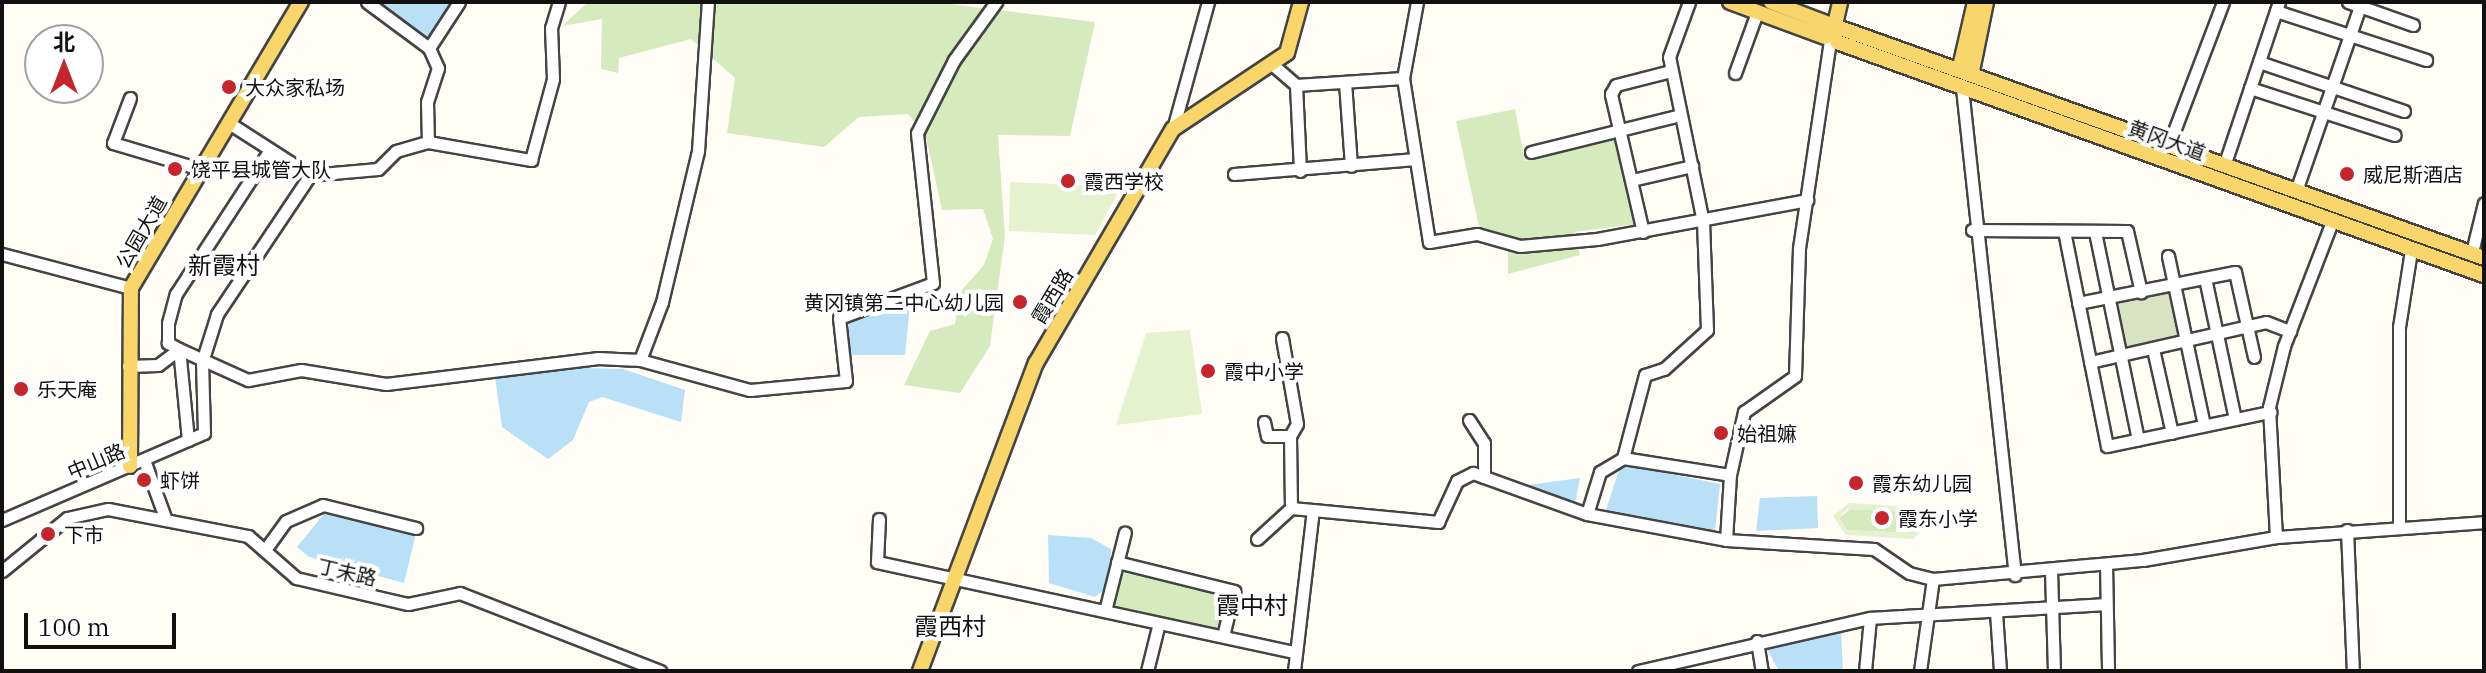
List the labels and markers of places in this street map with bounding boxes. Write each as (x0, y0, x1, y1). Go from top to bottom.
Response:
place label: 大众家私场 (245, 75, 345, 99)
marker: 大众家私场 (220, 78, 238, 96)
place label: 饶平县城管大队 (191, 157, 331, 181)
marker: 饶平县城管大队 (166, 160, 184, 178)
place label: 威尼斯酒店 (2363, 162, 2463, 186)
marker: 威尼斯酒店 (2338, 165, 2356, 183)
place label: 霞西学校 (1084, 169, 1164, 193)
marker: 霞西学校 (1059, 172, 1077, 190)
place label: 黄冈镇第二中心幼儿园 (804, 290, 1004, 314)
marker: 黄冈镇第二中心幼儿园 (1011, 293, 1029, 311)
place label: 霞中小学 (1224, 359, 1304, 383)
marker: 霞中小学 (1199, 362, 1217, 380)
place label: 乐天庵 (37, 377, 97, 401)
marker: 乐天庵 (12, 380, 30, 398)
place label: 始祖嫲 (1737, 421, 1797, 445)
marker: 始祖嫲 (1712, 424, 1730, 442)
place label: 虾饼 (160, 468, 200, 492)
marker: 虾饼 (135, 471, 153, 489)
place label: 霞东幼儿园 (1872, 471, 1972, 495)
marker: 霞东幼儿园 (1847, 474, 1865, 492)
place label: 霞东小学 (1898, 506, 1978, 530)
marker: 霞东小学 (1873, 509, 1891, 527)
place label: 下市 (64, 522, 104, 546)
marker: 下市 (39, 525, 57, 543)

